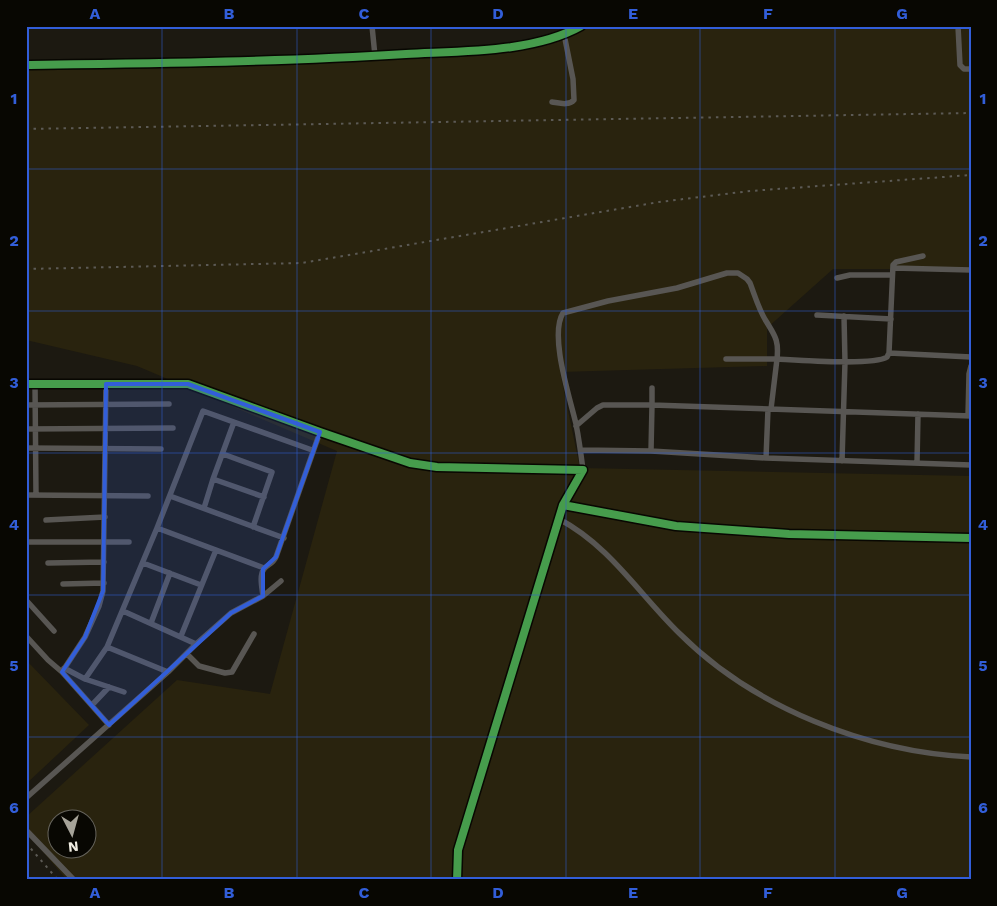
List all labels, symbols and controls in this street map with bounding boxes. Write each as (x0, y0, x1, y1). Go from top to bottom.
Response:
text: A (90, 4, 101, 23)
text: B (224, 4, 235, 23)
text: C (359, 4, 370, 23)
text: D (492, 4, 504, 23)
text: E (628, 4, 638, 23)
text: F (763, 4, 773, 23)
text: G (896, 4, 908, 23)
text: 1 (11, 89, 17, 108)
text: 1 (980, 89, 986, 108)
text: 2 (9, 231, 19, 250)
text: 2 (978, 231, 988, 250)
text: 3 (9, 373, 19, 392)
text: 3 (978, 373, 988, 392)
text: 4 (9, 515, 19, 534)
text: 4 (978, 515, 988, 534)
text: 5 (9, 656, 19, 675)
text: 5 (978, 656, 988, 675)
text: 6 (9, 798, 19, 817)
text: 6 (978, 798, 988, 817)
north arrow (48, 808, 98, 858)
text: N (67, 838, 79, 855)
text: A (90, 883, 101, 902)
text: B (224, 883, 235, 902)
text: C (359, 883, 370, 902)
text: D (492, 883, 504, 902)
text: E (628, 883, 638, 902)
text: F (763, 883, 773, 902)
text: G (896, 883, 908, 902)

